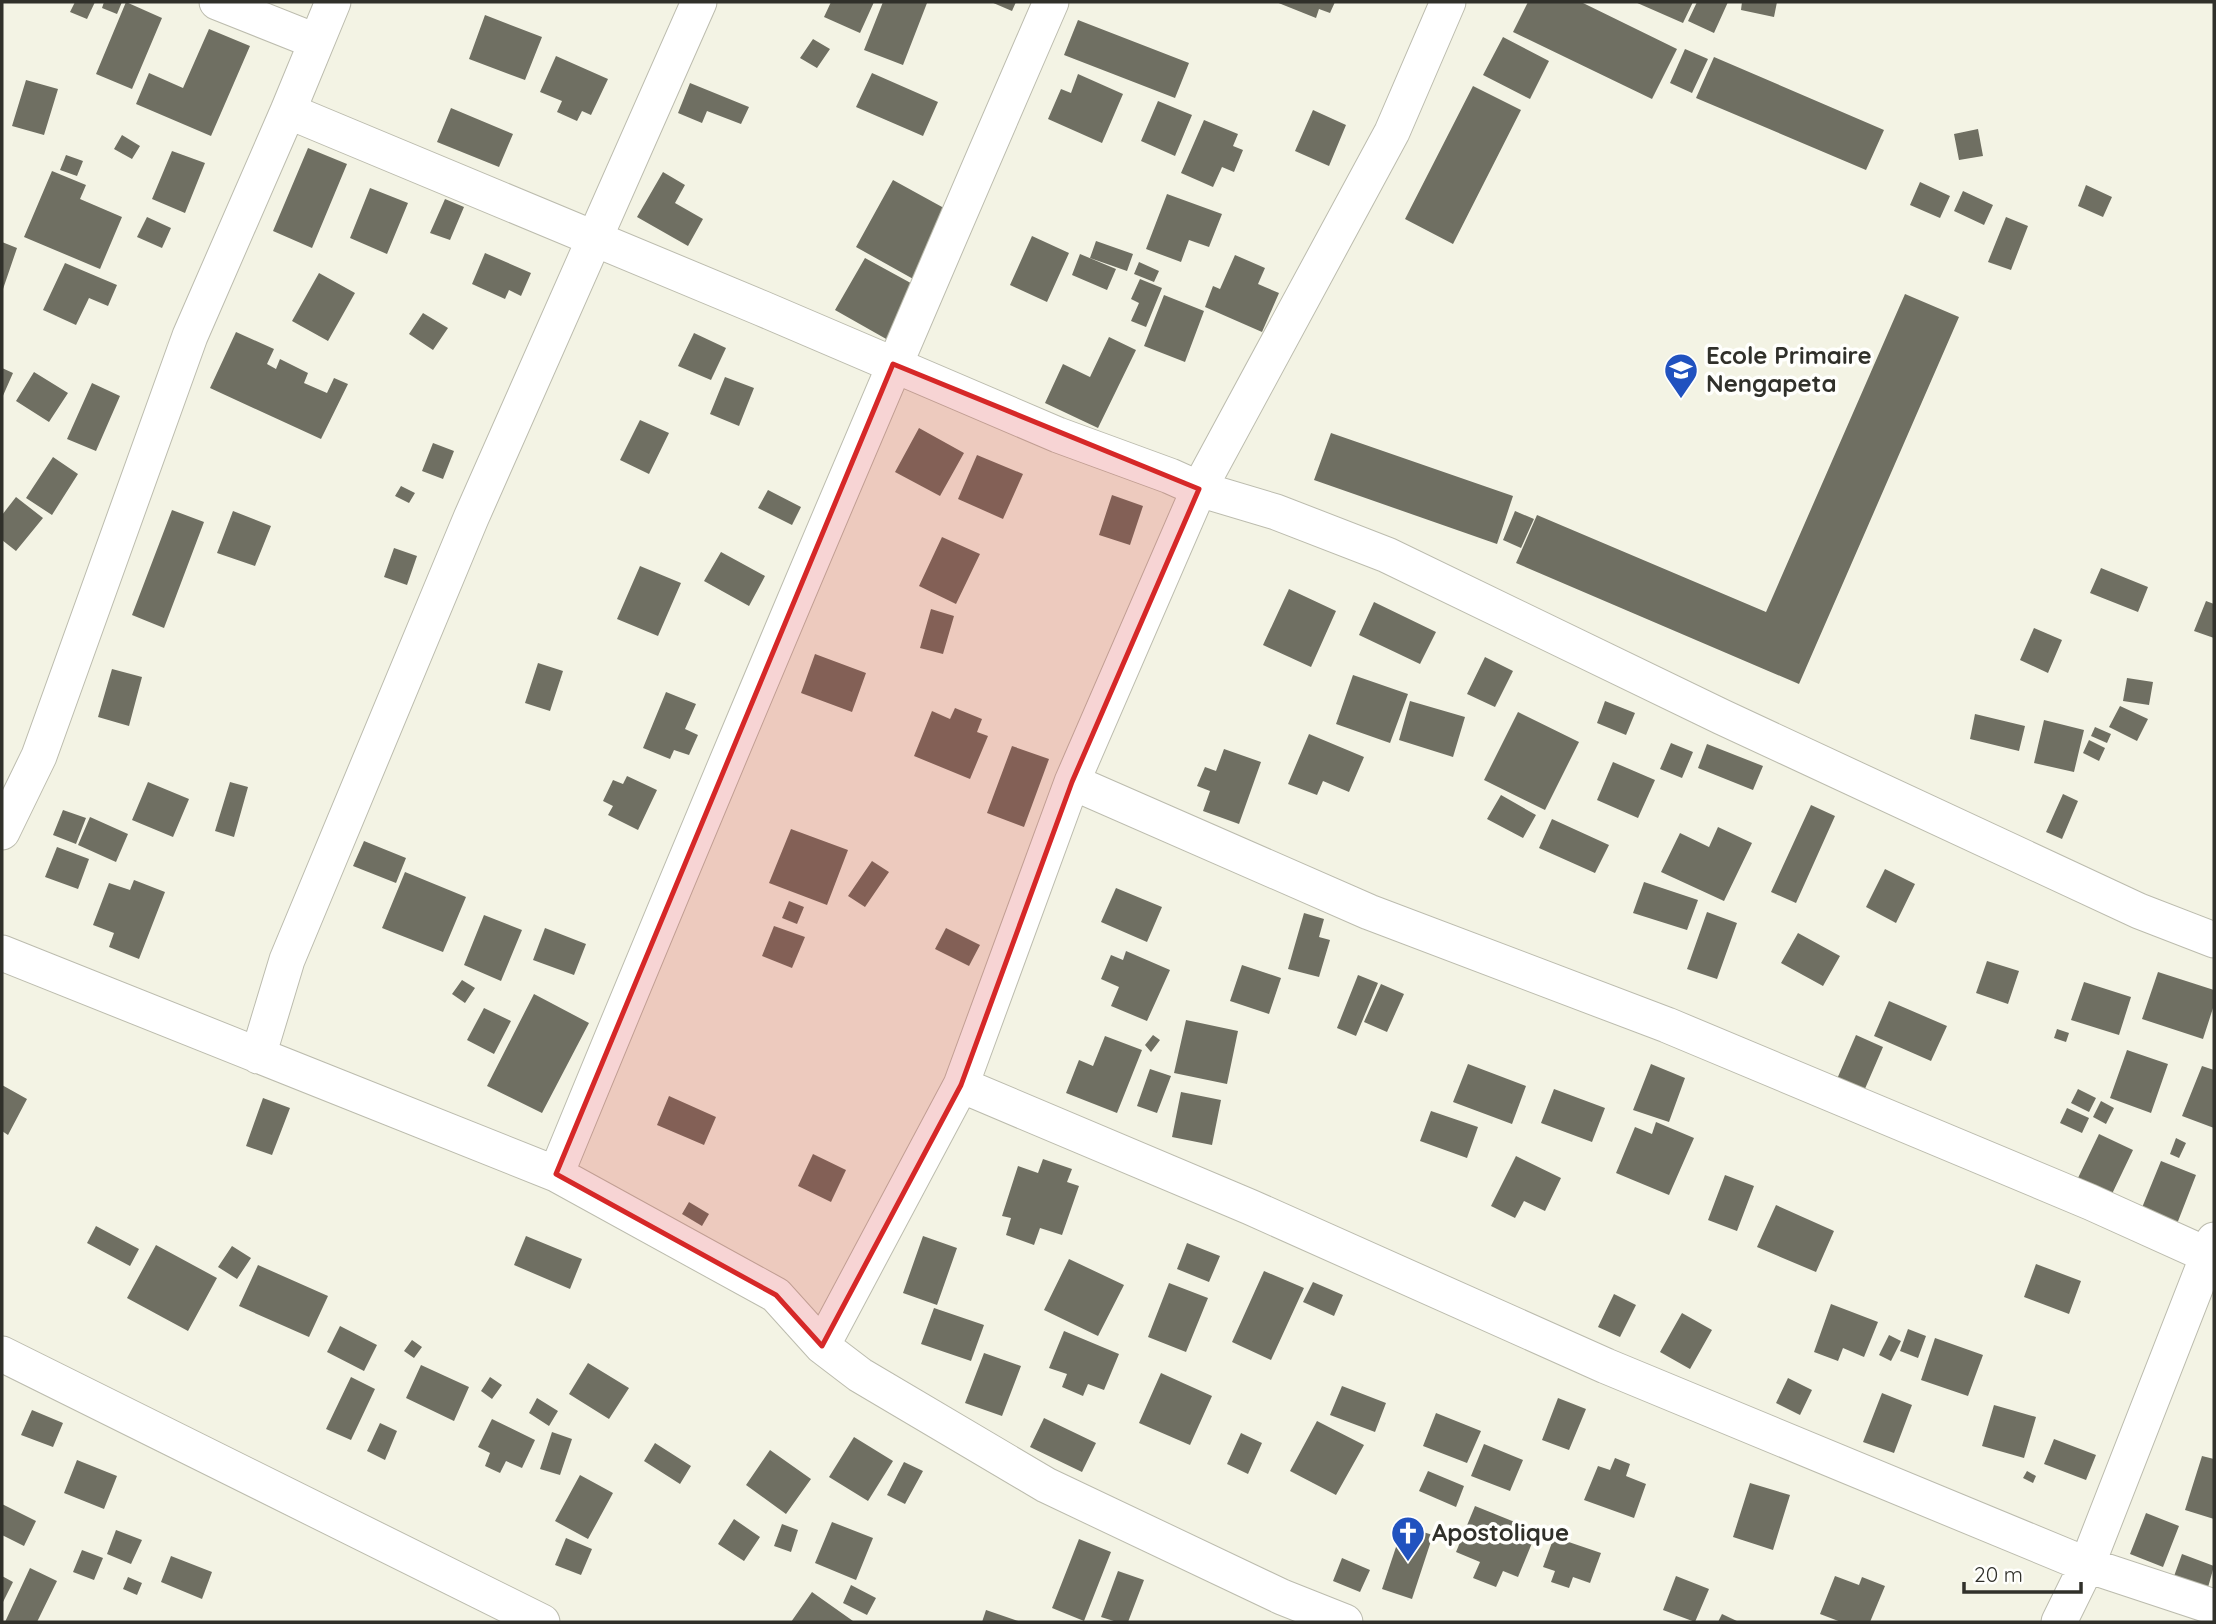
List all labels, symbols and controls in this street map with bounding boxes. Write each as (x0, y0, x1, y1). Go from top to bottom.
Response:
place label: Ecole Primaire Nengapeta (1706, 340, 1872, 398)
school or university icon: Ecole Primaire Nengapeta (1662, 351, 1700, 400)
church icon: Apostolique (1389, 1514, 1427, 1563)
place label: Apostolique (1432, 1517, 1569, 1547)
scale bar (1964, 1550, 2081, 1594)
text: 20 m (1974, 1561, 2023, 1587)

